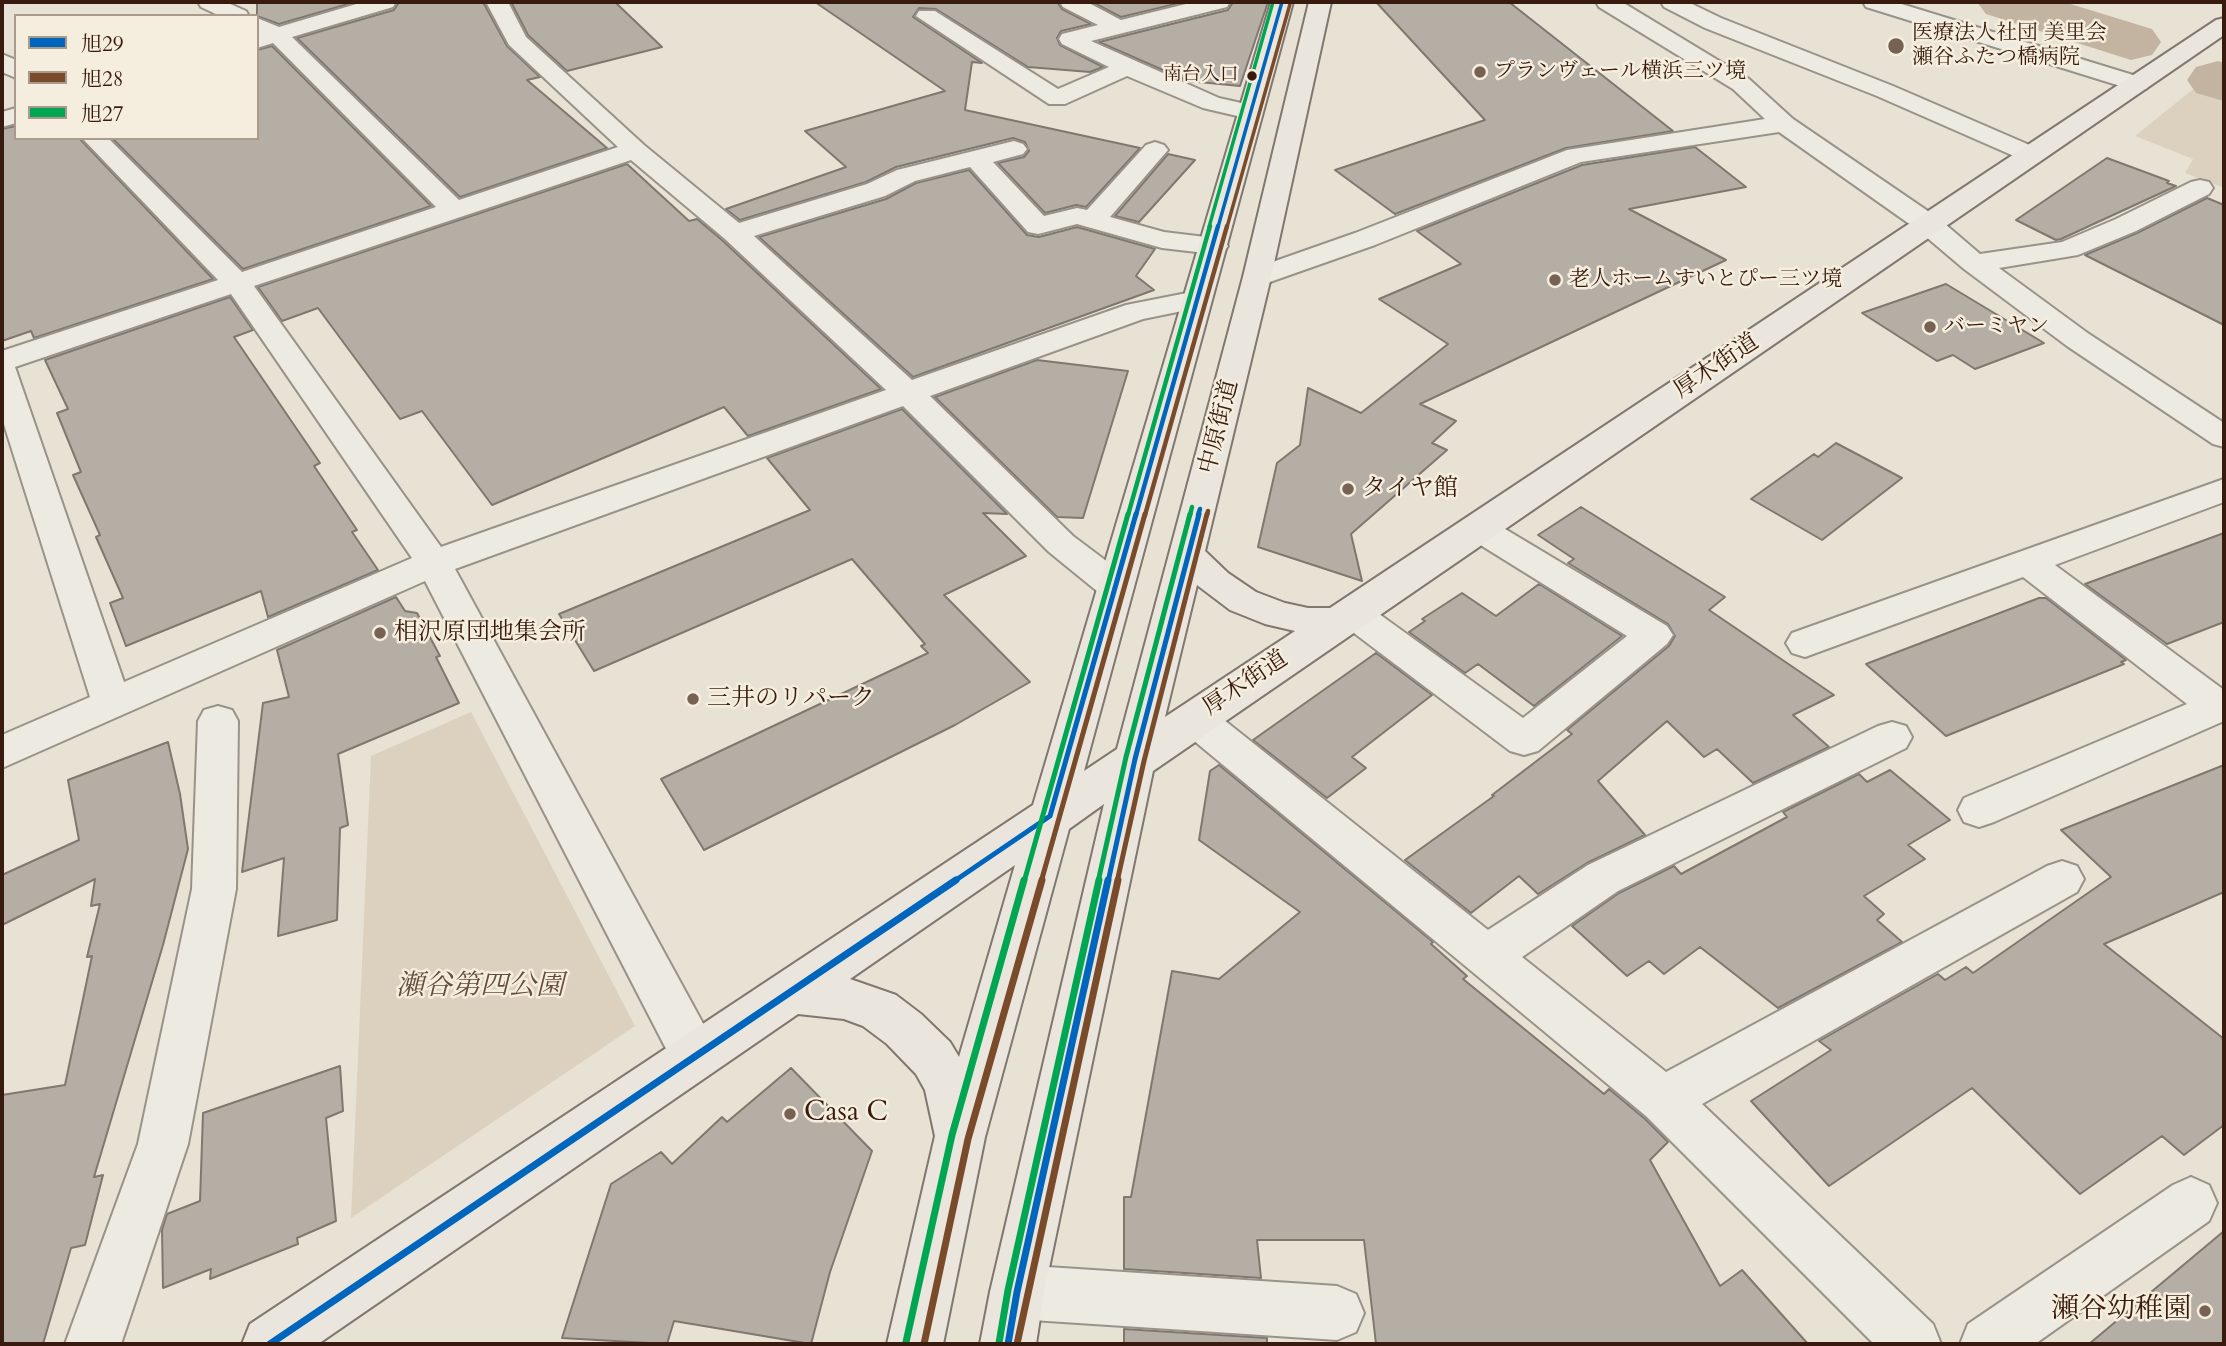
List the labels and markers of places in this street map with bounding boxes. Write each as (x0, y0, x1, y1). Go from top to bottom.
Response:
place label: 医療法人社団 美里会 瀬谷ふたつ橋病院 (1912, 21, 2107, 71)
marker: 医療法人社団 美里会 瀬谷ふたつ橋病院 (1886, 36, 1906, 56)
place label: プランヴェール横浜三ツ境 (1494, 59, 1746, 85)
marker: プランヴェール横浜三ツ境 (1472, 64, 1488, 80)
place label: 南台入口 (1163, 65, 1239, 87)
marker: 南台入口 (1245, 69, 1259, 83)
place label: 老人ホームすいとぴー三ツ境 (1569, 267, 1842, 293)
marker: 老人ホームすいとぴー三ツ境 (1547, 272, 1563, 288)
place label: バーミヤン (1944, 314, 2049, 340)
marker: バーミヤン (1922, 319, 1938, 335)
place label: タイヤ館 (1362, 475, 1458, 503)
marker: タイヤ館 (1340, 481, 1356, 497)
place label: 相沢原団地集会所 (394, 619, 586, 647)
marker: 相沢原団地集会所 (372, 625, 388, 641)
place label: 三井のリパーク (707, 685, 875, 713)
marker: 三井のリパーク (685, 691, 701, 707)
place label: Casa C (804, 1097, 888, 1131)
marker: Casa C (782, 1106, 798, 1122)
place label: 瀬谷幼稚園 (2051, 1294, 2191, 1328)
marker: 瀬谷幼稚園 (2197, 1303, 2213, 1319)

